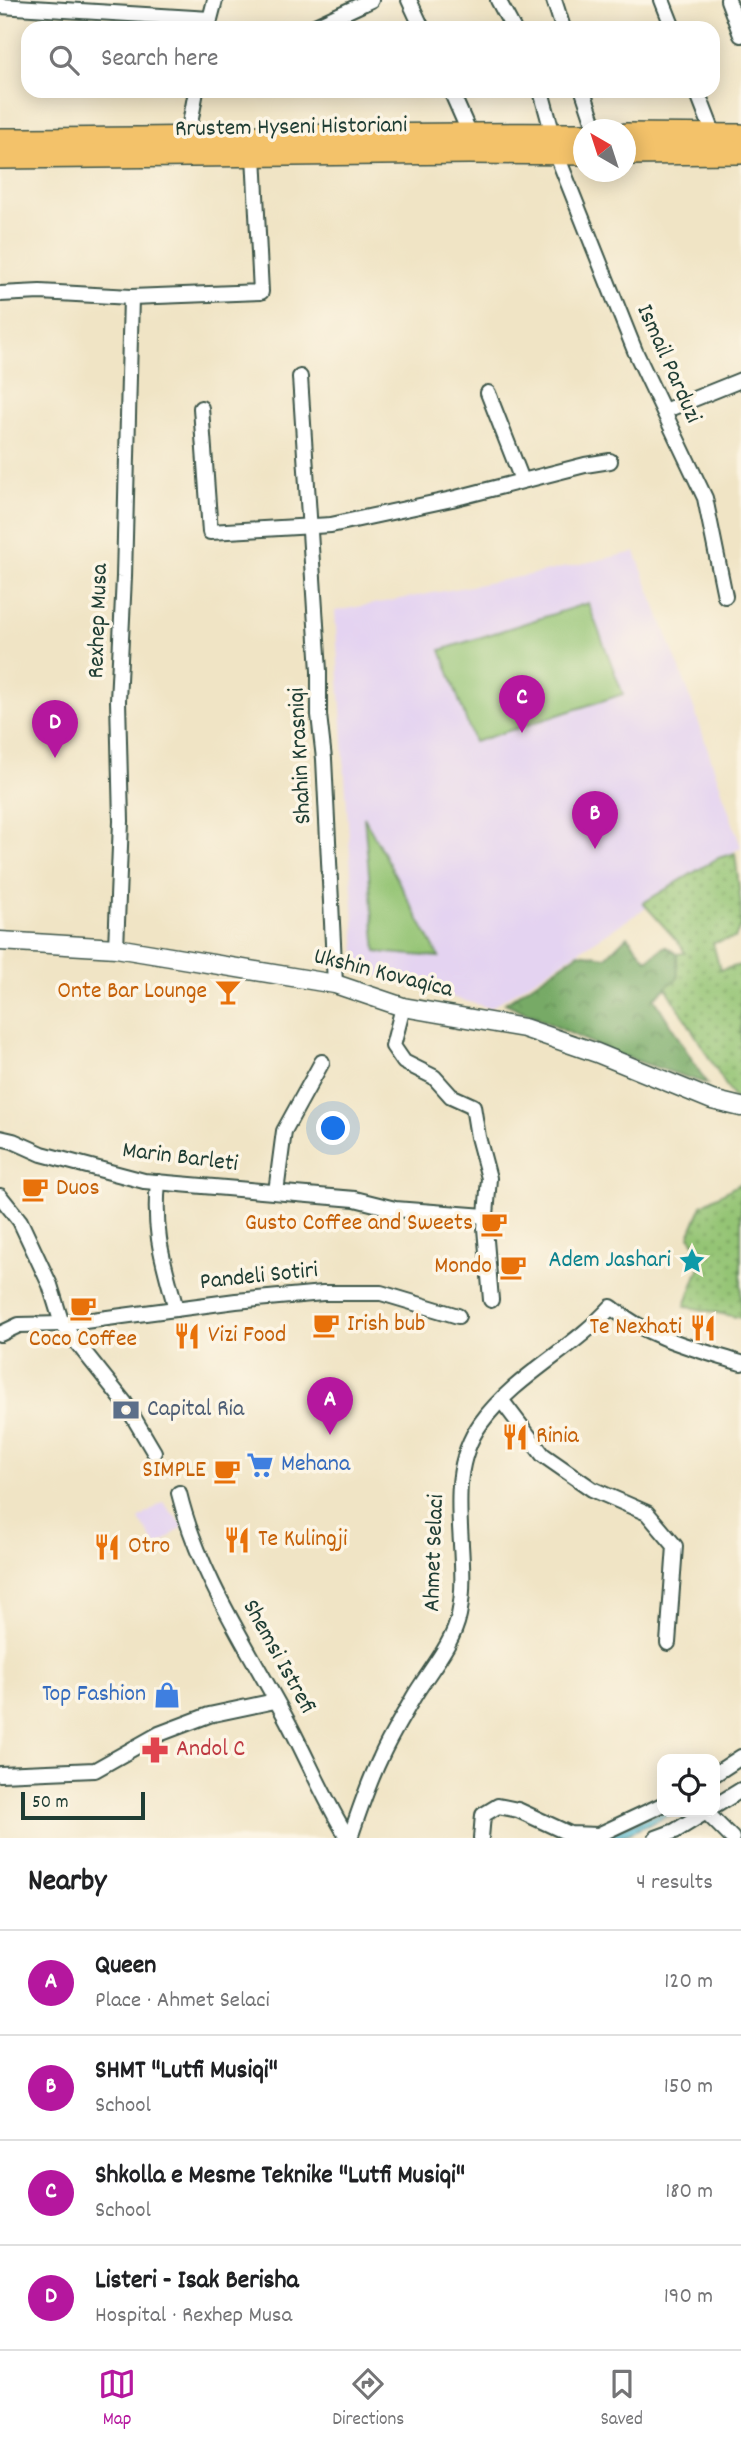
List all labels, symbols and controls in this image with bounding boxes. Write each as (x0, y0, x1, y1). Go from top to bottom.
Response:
search box (21, 21, 720, 98)
icon: search (45, 41, 83, 79)
text: Search here (101, 41, 219, 78)
street label: Rrustem Hyseni Historiani (174, 109, 408, 147)
north arrow (573, 119, 636, 182)
street label: Ismail Parduzi (627, 299, 709, 429)
street label: Rexhep Musa (80, 562, 118, 679)
pin: C (499, 675, 545, 733)
street label: Shahin Krasniqi (280, 687, 322, 825)
pin: D (32, 700, 78, 758)
pin: B (572, 791, 618, 849)
street label: Ukshin Kovaqica (310, 940, 457, 1008)
place label: Onte Bar Lounge (57, 975, 207, 1009)
bar icon: Onte Bar Lounge (213, 977, 243, 1007)
your location (316, 1111, 350, 1145)
street label: Marin Barleti (120, 1134, 240, 1182)
place label: Duos (56, 1172, 100, 1206)
cafe icon: Duos (20, 1174, 50, 1204)
place label: Gusto Coffee and Sweets (245, 1207, 473, 1241)
cafe icon: Gusto Coffee and Sweets (479, 1209, 509, 1239)
place label: Adem Jashari (548, 1244, 671, 1278)
place icon: Adem Jashari (677, 1246, 707, 1276)
place label: Mondo (434, 1250, 492, 1284)
cafe icon: Mondo (498, 1252, 528, 1282)
street label: Pandeli Sotiri (198, 1254, 320, 1300)
cafe icon: Coco Coffee (68, 1293, 98, 1323)
place label: Irish bub (347, 1308, 425, 1342)
cafe icon: Irish bub (311, 1310, 341, 1340)
place label: Te Nexhati (590, 1311, 682, 1345)
restaurant icon: Te Nexhati (688, 1313, 718, 1343)
place label: Vizi Food (208, 1319, 286, 1353)
restaurant icon: Vizi Food (172, 1321, 202, 1351)
place label: Coco Coffee (29, 1323, 137, 1357)
pin: A (307, 1377, 353, 1435)
place label: Capital Ria (147, 1393, 245, 1427)
bank icon: Capital Ria (111, 1395, 141, 1425)
place label: Rinia (536, 1420, 580, 1454)
restaurant icon: Rinia (500, 1422, 530, 1452)
place label: Mehana (281, 1448, 351, 1482)
supermarket icon: Mehana (245, 1450, 275, 1480)
place label: SIMPLE (142, 1454, 206, 1488)
cafe icon: SIMPLE (212, 1456, 242, 1486)
street label: Ahmet Selaci (416, 1494, 454, 1612)
place label: Te Kulingji (258, 1523, 347, 1557)
restaurant icon: Te Kulingji (222, 1525, 252, 1555)
place label: Otro (128, 1530, 170, 1564)
restaurant icon: Otro (92, 1532, 122, 1562)
street label: Shemsi Istrefi (233, 1594, 323, 1720)
place label: Top Fashion (42, 1678, 146, 1712)
shop icon: Top Fashion (152, 1680, 182, 1710)
place label: Andol C (176, 1733, 245, 1767)
pharmacy icon: Andol C (140, 1735, 170, 1765)
map controls (657, 1754, 720, 1817)
button: locate (657, 1754, 720, 1817)
scale bar (21, 1789, 145, 1821)
text: 50 m (32, 1790, 69, 1817)
text: Nearby (28, 1862, 106, 1905)
text: 4 results (636, 1867, 713, 1900)
text: Queen (95, 1948, 156, 1985)
text: A (45, 1966, 57, 1999)
text: 120 m (664, 1966, 713, 1999)
text: Place · Ahmet Selaci (95, 1985, 270, 2018)
text: SHMT "Lutfi Musiqi" (95, 2053, 278, 2090)
text: B (46, 2071, 56, 2104)
text: 150 m (664, 2071, 713, 2104)
text: School (95, 2090, 151, 2123)
text: Shkolla e Mesme Teknike "Lutfi Musiqi" (95, 2158, 465, 2195)
text: C (45, 2176, 57, 2209)
text: 180 m (665, 2176, 713, 2209)
text: School (95, 2195, 151, 2228)
text: Listeri - Isak Berisha (95, 2263, 299, 2300)
text: D (45, 2281, 57, 2314)
text: 190 m (664, 2281, 713, 2314)
text: Hospital · Rexhep Musa (95, 2300, 292, 2333)
tab: Map (98, 2365, 136, 2434)
tab: Directions (332, 2365, 404, 2434)
tab: Saved (600, 2365, 643, 2434)

